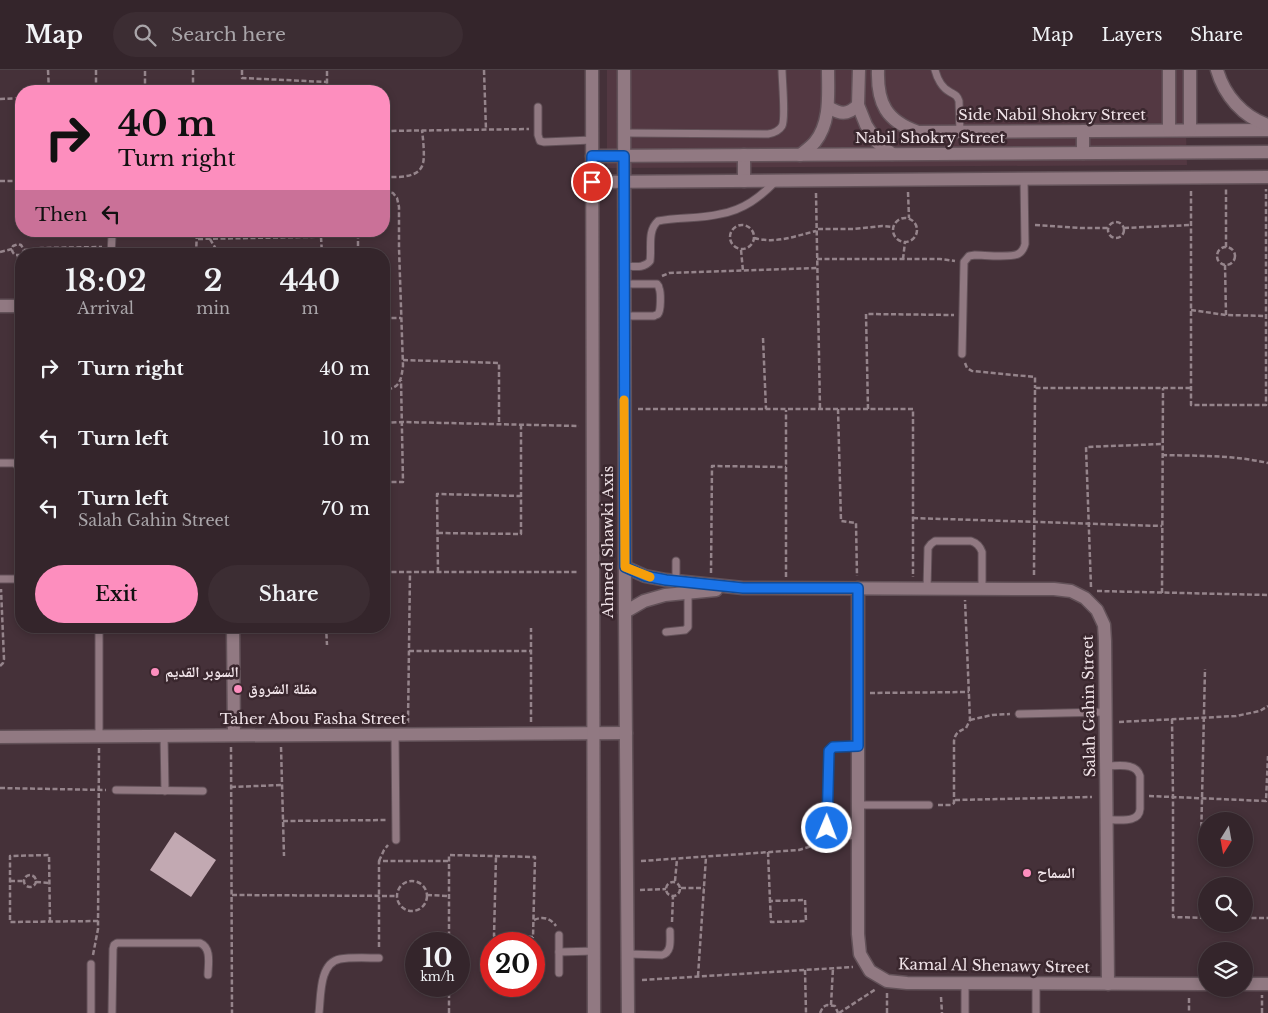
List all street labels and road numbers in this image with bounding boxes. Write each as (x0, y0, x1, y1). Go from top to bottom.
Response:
street label: Side Nabil Shokry Street (958, 105, 1146, 124)
street label: Nabil Shokry Street (855, 128, 1005, 147)
street label: Ahmed Shawki Axis (598, 466, 617, 619)
street label: Salah Gahin Street (1078, 634, 1099, 777)
street label: Taher Abou Fasha Street (220, 709, 406, 728)
street label: Kamal Al Shenawy Street (898, 954, 1090, 977)

